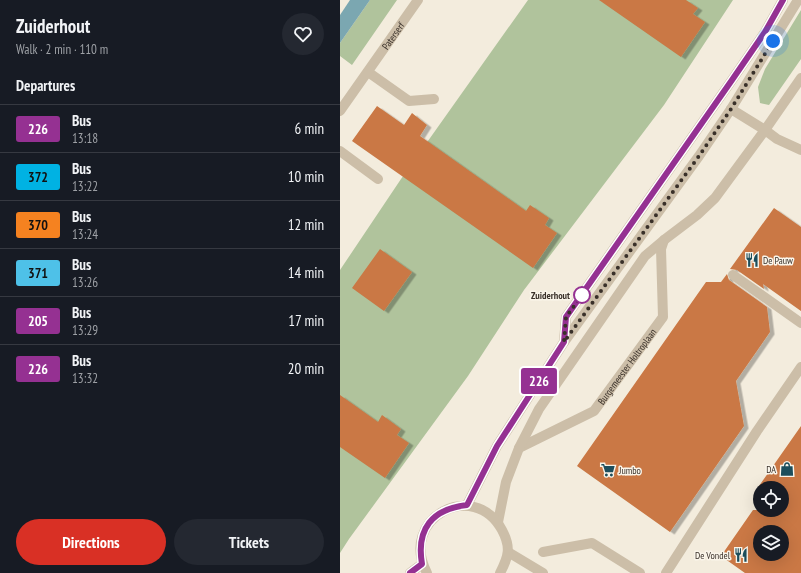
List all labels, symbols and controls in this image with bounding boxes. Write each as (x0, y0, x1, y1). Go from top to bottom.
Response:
button: heart (282, 13, 324, 55)
text: Zuiderhout (16, 14, 90, 38)
street label: Paterserf (379, 19, 407, 52)
your location (763, 31, 783, 51)
text: Walk · 2 min · 110 m (16, 41, 108, 58)
text: Departures (16, 76, 75, 95)
text: Bus (72, 111, 91, 130)
text: 6 min (294, 119, 324, 138)
text: 226 (28, 120, 48, 138)
text: 13:18 (72, 130, 98, 147)
text: Bus (72, 159, 91, 178)
text: 10 min (288, 167, 324, 186)
text: 372 (28, 168, 48, 186)
text: 13:22 (72, 178, 98, 195)
text: Bus (72, 207, 91, 226)
text: 12 min (288, 215, 324, 234)
text: 370 (28, 216, 48, 234)
text: 13:24 (72, 226, 98, 243)
restaurant icon: De Pauw (744, 252, 760, 268)
place label: De Pauw (763, 254, 793, 267)
text: Bus (72, 255, 91, 274)
text: 14 min (288, 263, 324, 282)
text: 371 (28, 264, 48, 282)
text: 13:26 (72, 274, 98, 291)
marker: Zuiderhout (573, 286, 591, 304)
place label: Zuiderhout (531, 289, 570, 302)
text: Bus (72, 303, 91, 322)
text: 17 min (288, 311, 324, 330)
text: 205 (28, 312, 48, 330)
text: 13:29 (72, 322, 98, 339)
street label: Burgemeester Holtroplaan (595, 326, 659, 407)
text: Bus (72, 351, 91, 370)
text: 20 min (288, 359, 324, 378)
text: 226 (28, 360, 48, 378)
line badge: 226 (516, 368, 562, 394)
text: 13:32 (72, 370, 98, 387)
text: 226 (529, 372, 549, 390)
shop icon: DA (779, 461, 795, 477)
supermarket icon: Jumbo (600, 462, 616, 478)
place label: DA (766, 463, 776, 476)
place label: Jumbo (618, 464, 641, 477)
map controls (753, 481, 789, 561)
button: locate (753, 481, 789, 517)
button: Directions (16, 519, 166, 565)
button: Tickets (174, 519, 324, 565)
button: layers (753, 525, 789, 561)
restaurant icon: De Vondel (733, 547, 749, 563)
place label: De Vondel (695, 549, 731, 562)

